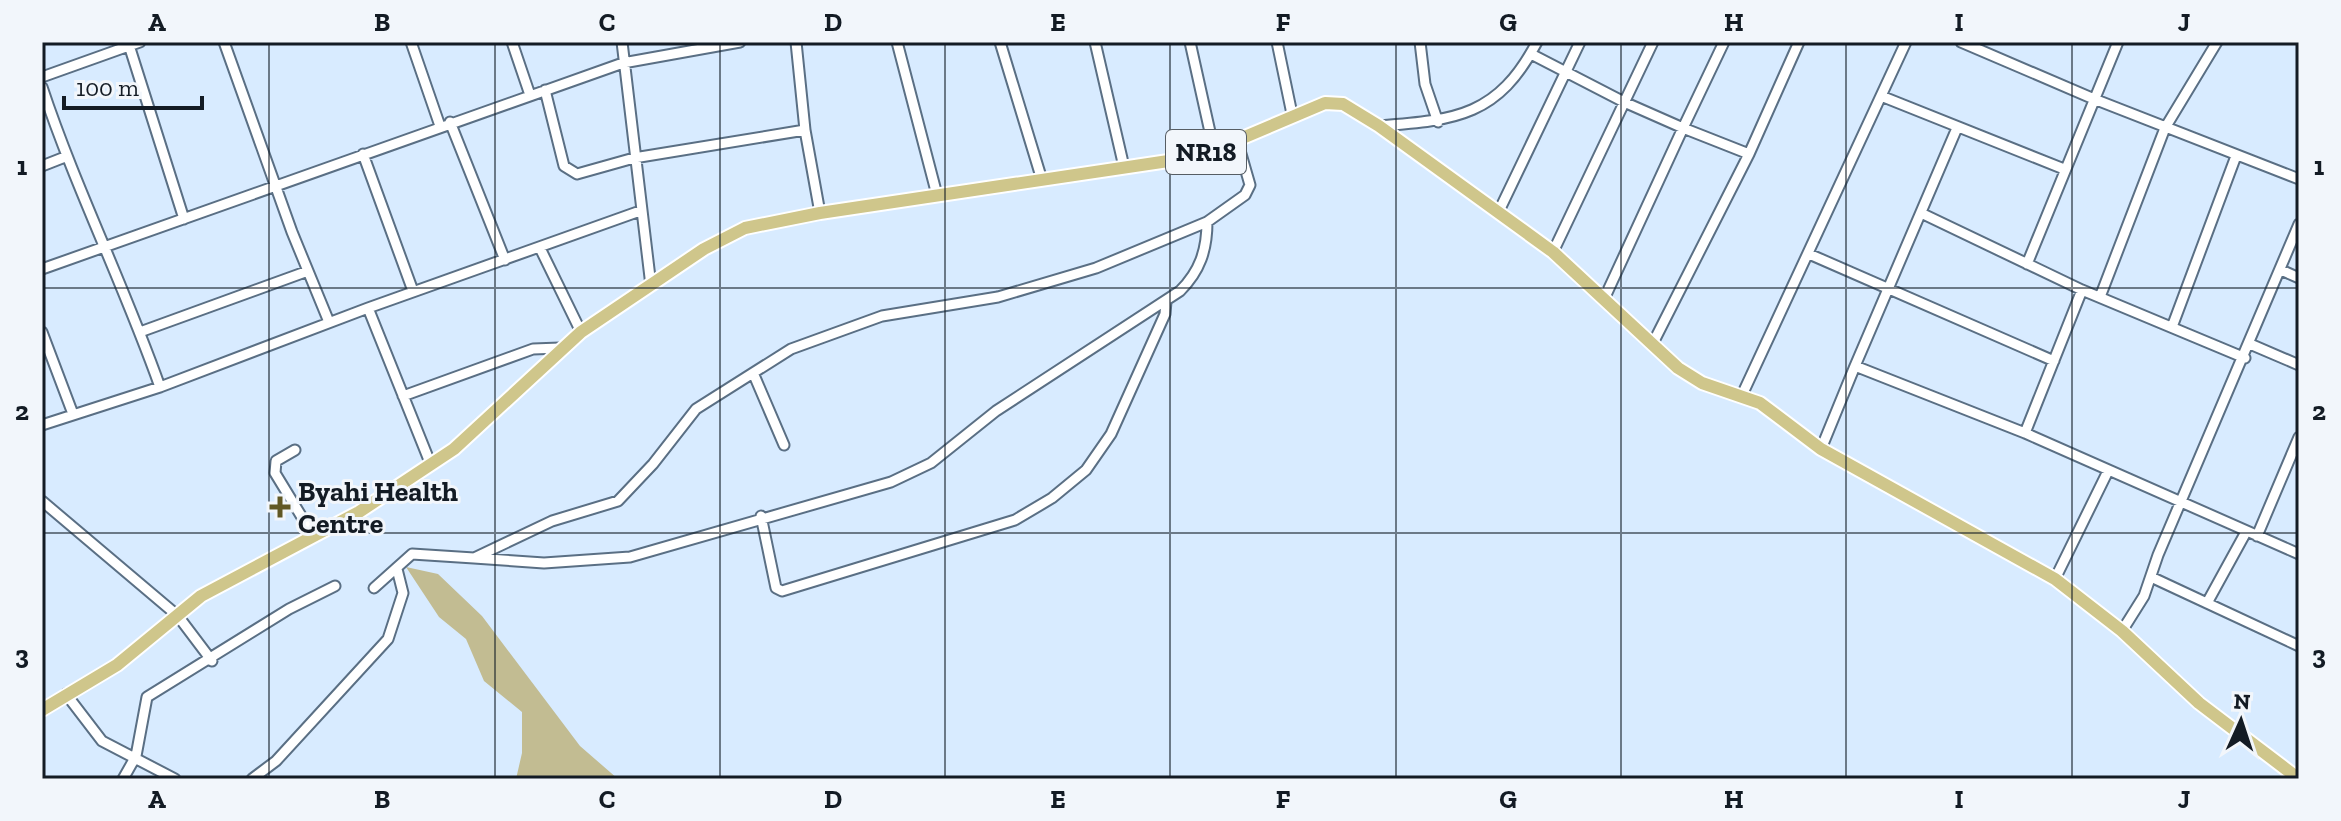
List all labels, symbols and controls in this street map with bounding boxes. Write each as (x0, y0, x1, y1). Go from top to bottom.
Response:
text: A (148, 6, 166, 38)
text: B (374, 6, 390, 38)
text: C (599, 6, 615, 38)
text: D (824, 6, 842, 38)
text: E (1050, 6, 1066, 38)
text: F (1276, 6, 1291, 38)
text: G (1499, 6, 1517, 38)
text: H (1724, 6, 1744, 38)
text: I (1954, 6, 1964, 38)
text: J (2178, 6, 2190, 38)
scale bar (64, 60, 202, 110)
text: 100 m (76, 73, 139, 102)
road number: NR18 (1166, 130, 1246, 174)
text: 1 (17, 150, 28, 182)
text: 1 (2314, 150, 2325, 182)
text: 2 (15, 395, 29, 427)
text: 2 (2312, 395, 2326, 427)
place label: Byahi Health Centre (298, 475, 458, 540)
marker: Byahi Health Centre (269, 496, 291, 518)
text: 3 (15, 639, 29, 671)
text: 3 (2312, 639, 2326, 671)
north arrow (2201, 681, 2281, 761)
text: N (2233, 688, 2251, 715)
text: A (148, 783, 166, 815)
text: B (374, 783, 390, 815)
text: C (599, 783, 615, 815)
text: D (824, 783, 842, 815)
text: E (1050, 783, 1066, 815)
text: F (1276, 783, 1291, 815)
text: G (1499, 783, 1517, 815)
text: H (1724, 783, 1744, 815)
text: I (1954, 783, 1964, 815)
text: J (2178, 783, 2190, 815)

